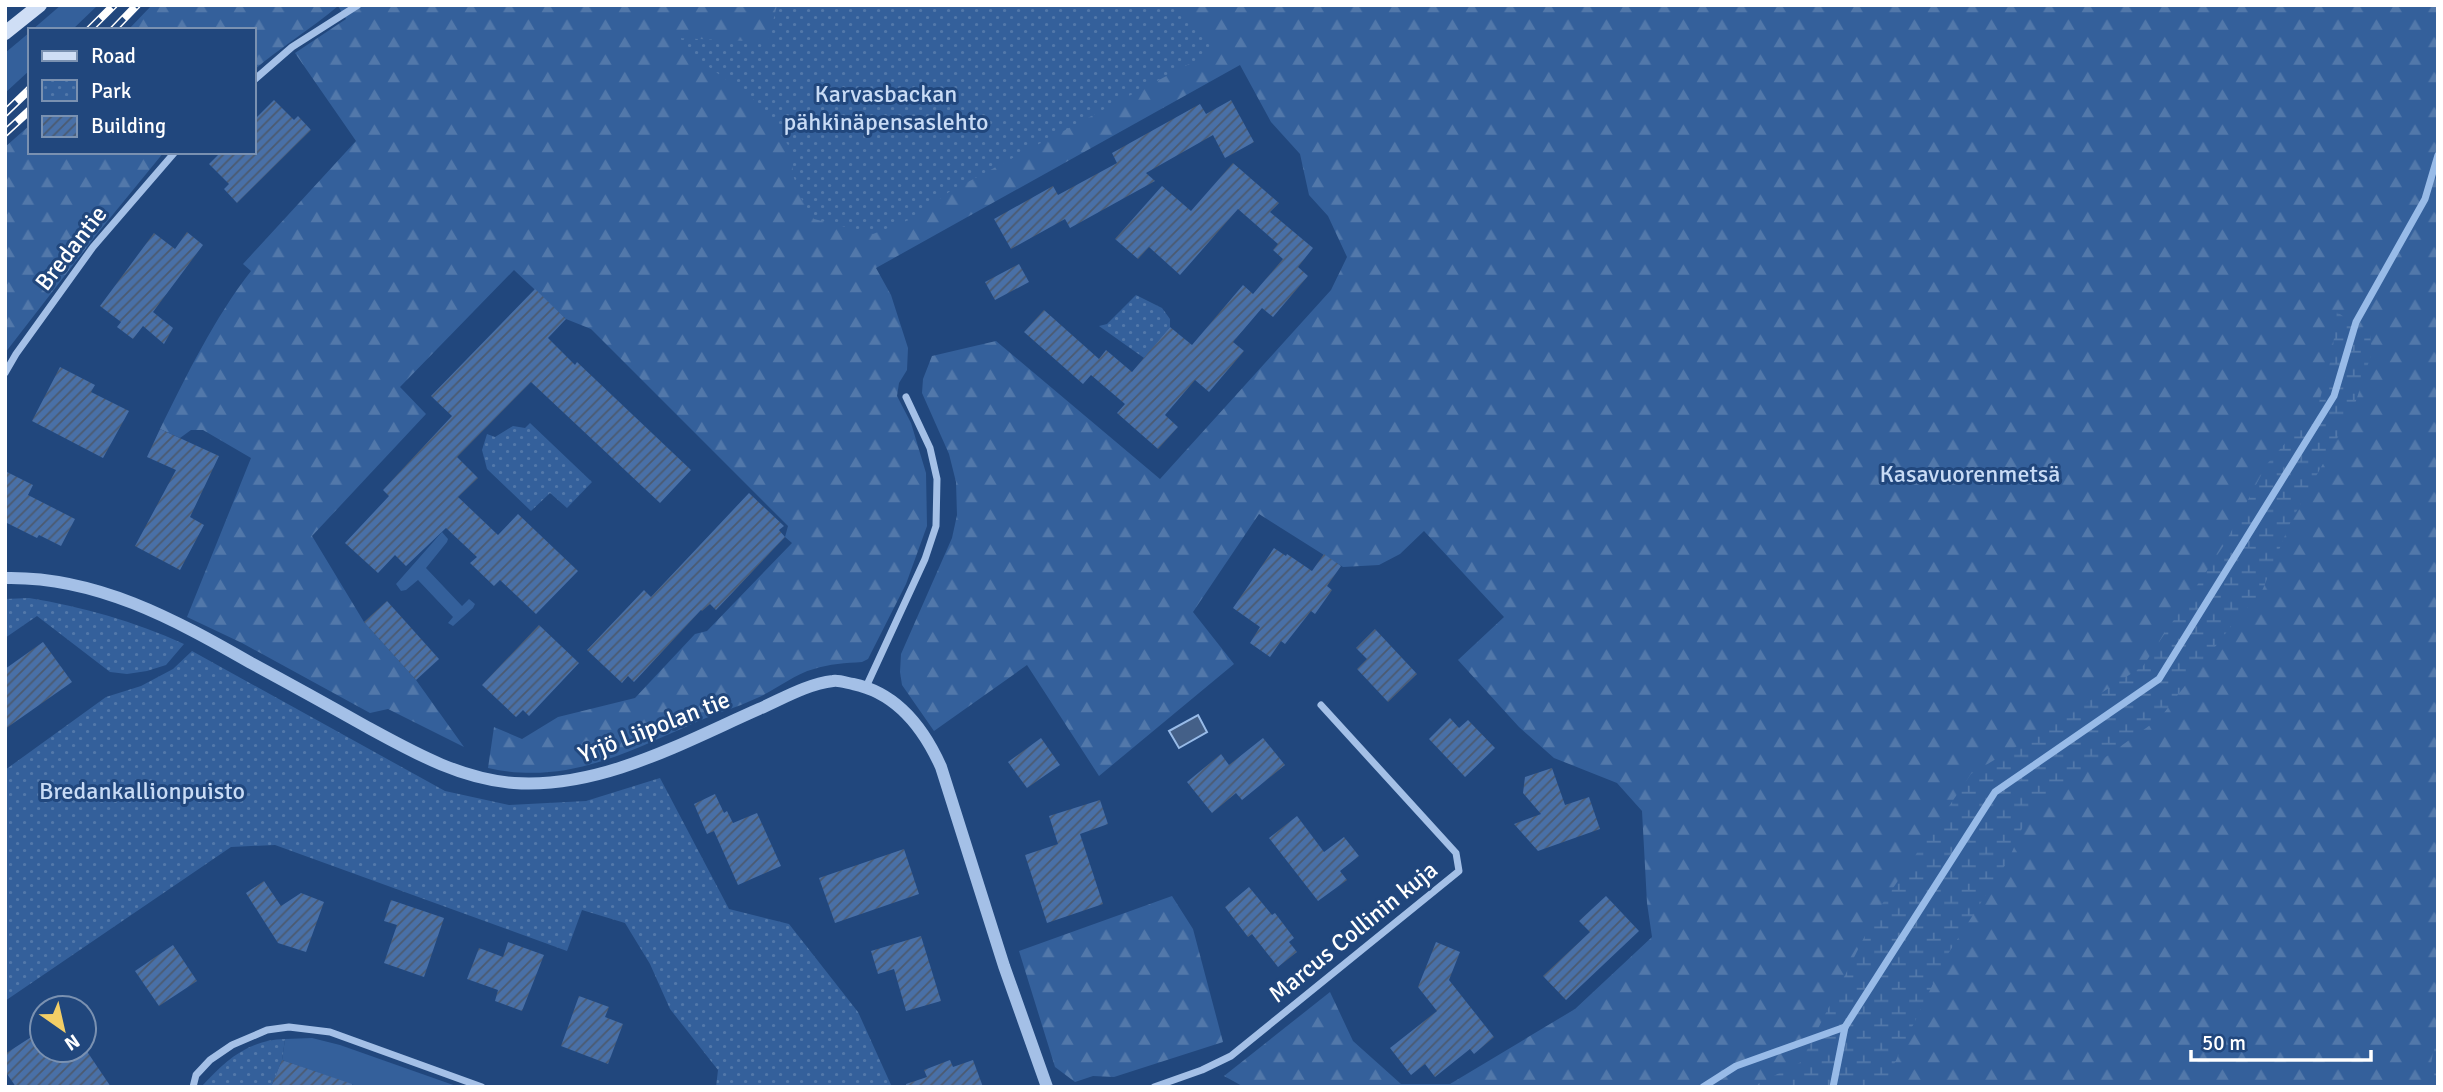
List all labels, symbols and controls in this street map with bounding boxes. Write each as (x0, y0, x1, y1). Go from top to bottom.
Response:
legend (28, 28, 256, 154)
text: Road (91, 43, 136, 69)
text: Park (91, 78, 132, 104)
park label: Karvasbackan pähkinäpensaslehto (783, 79, 989, 137)
text: Building (91, 113, 166, 139)
street label: Bredantie (29, 200, 113, 296)
park label: Kasavuorenmetsä (1880, 459, 2060, 489)
street label: Yrjö Liipolan tie (574, 684, 734, 770)
park label: Bredankallionpuisto (39, 776, 245, 806)
street label: Marcus Collinin kuja (1262, 855, 1444, 1009)
north arrow (28, 994, 98, 1064)
scale bar (2191, 1018, 2371, 1062)
text: N (60, 1029, 84, 1056)
text: 50 m (2202, 1030, 2246, 1056)

